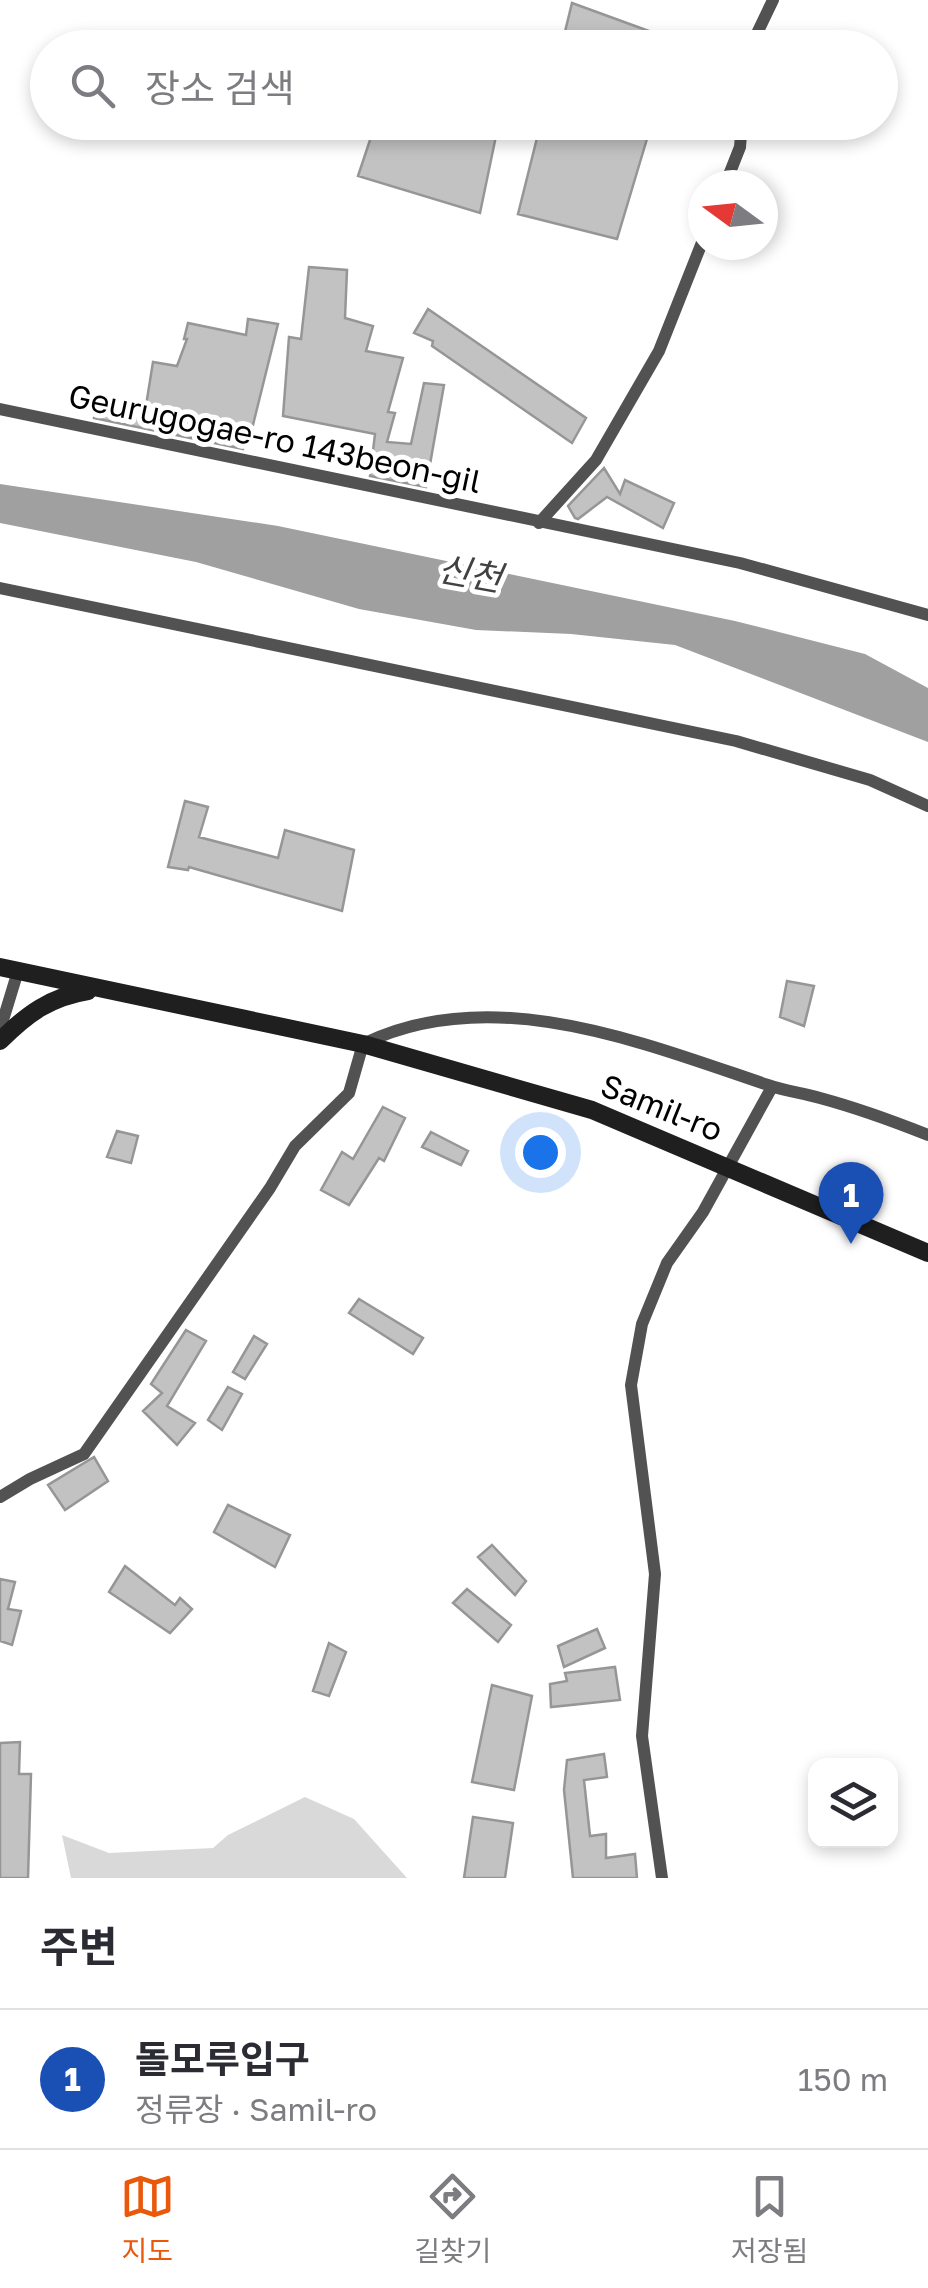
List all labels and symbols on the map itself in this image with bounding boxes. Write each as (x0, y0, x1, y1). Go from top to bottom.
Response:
north arrow (688, 170, 778, 260)
street label: Geurugogae-ro 143beon-gil (65, 376, 485, 500)
water label: 신천 (435, 547, 509, 600)
street label: Samil-ro (596, 1065, 728, 1149)
your location (515, 1127, 566, 1178)
pin: 1 (818, 1162, 884, 1244)

